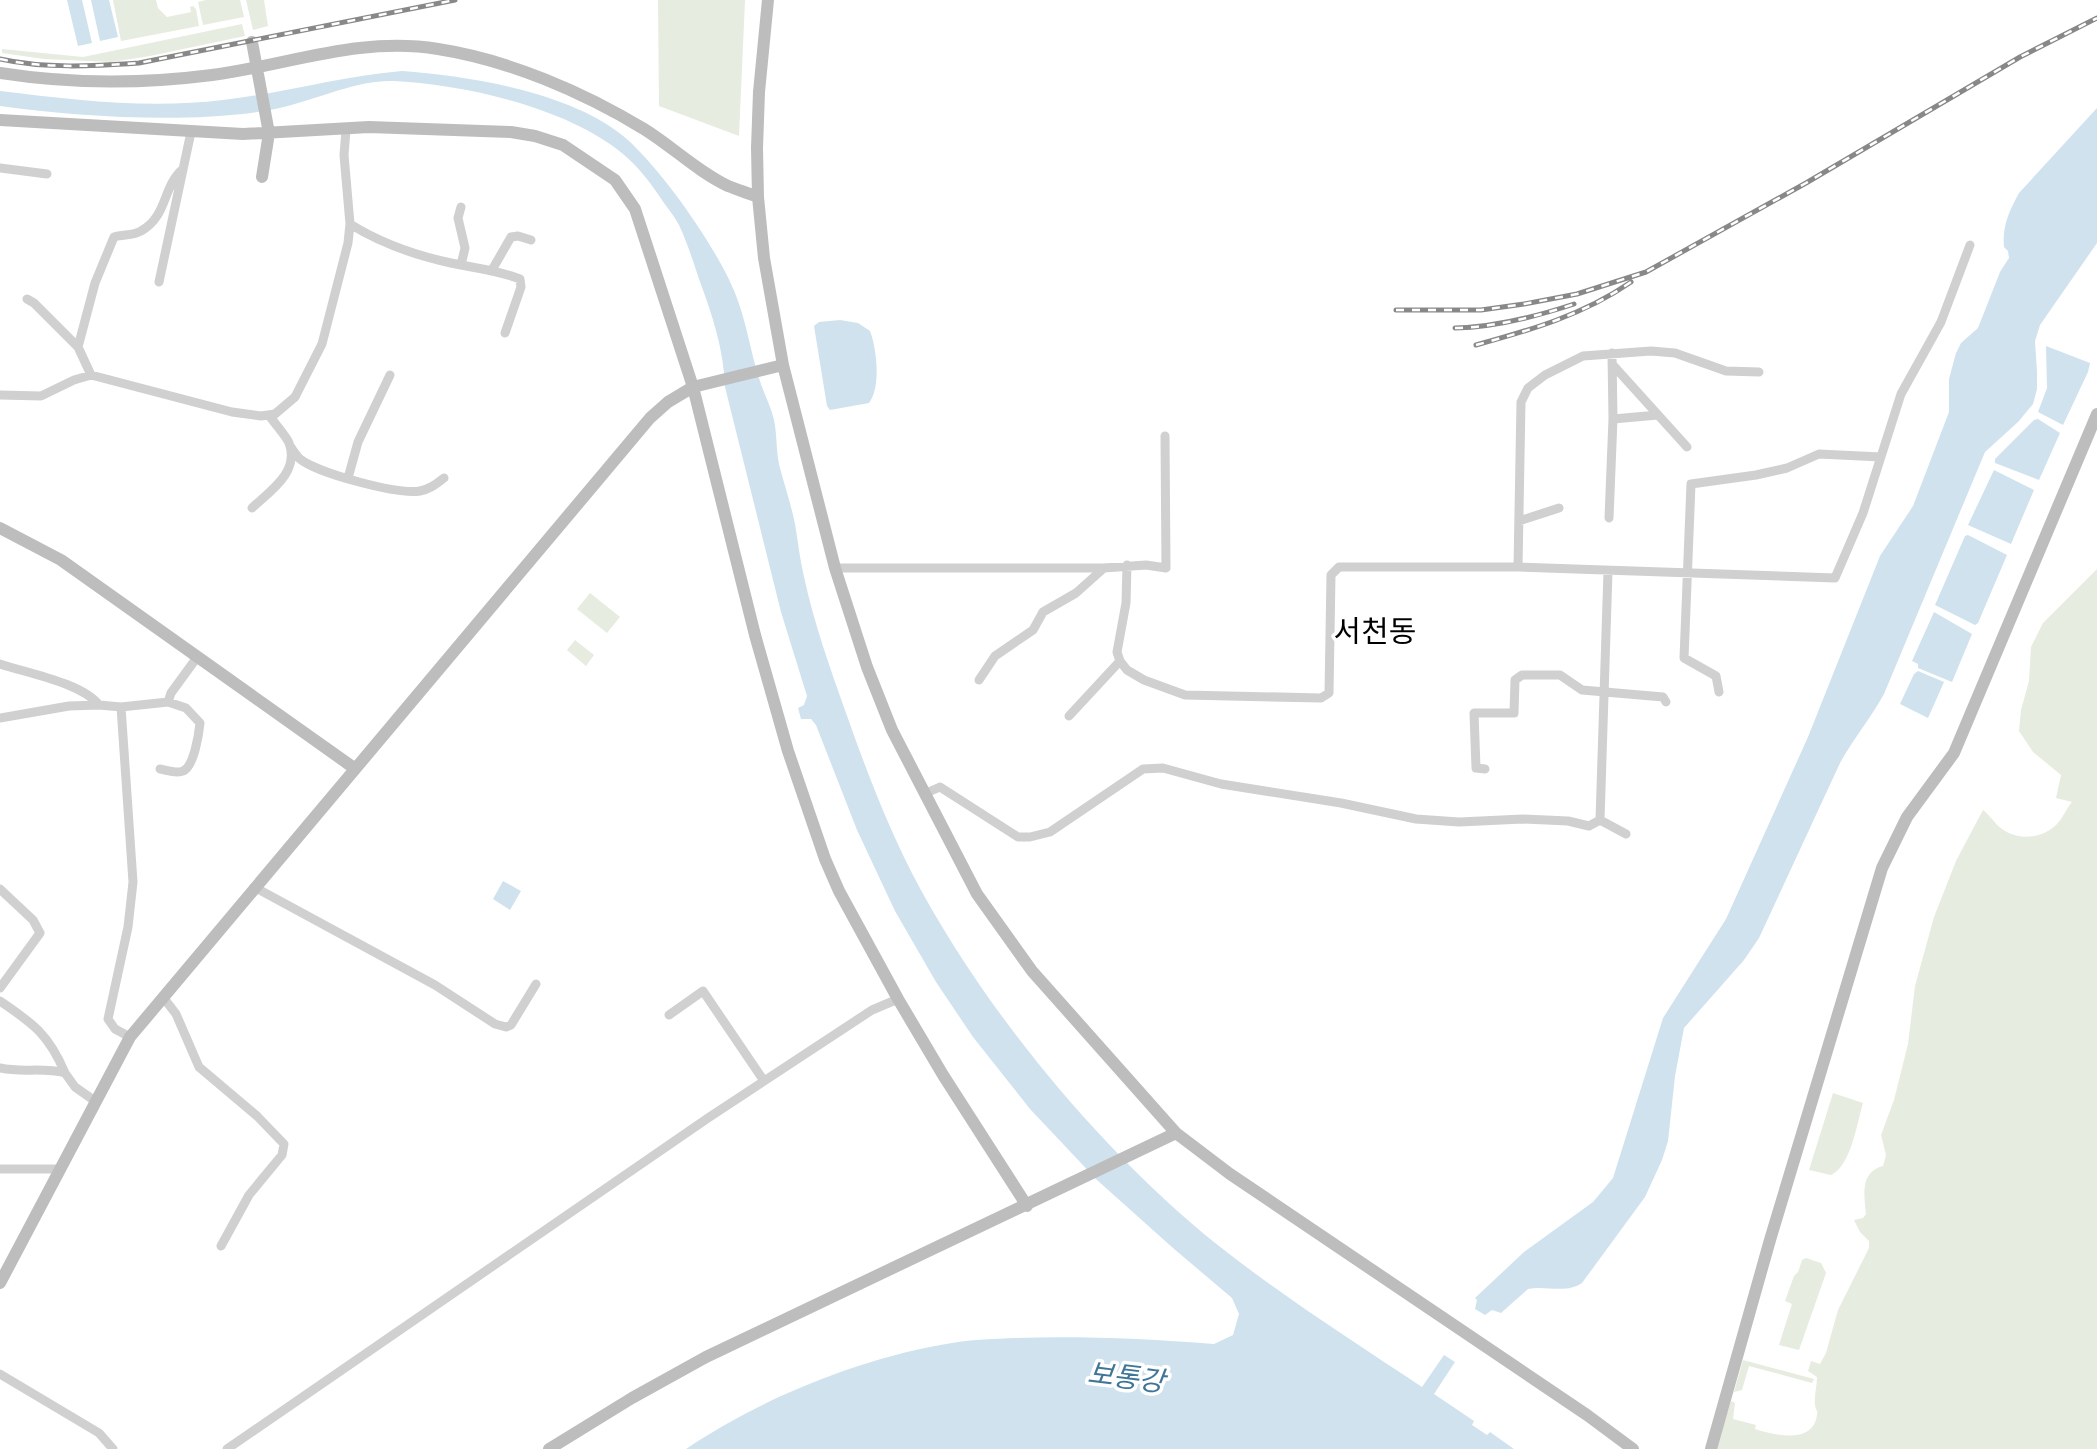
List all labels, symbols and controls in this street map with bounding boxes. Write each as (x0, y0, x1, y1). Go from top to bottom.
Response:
district label: 서천동 (1334, 613, 1416, 650)
water label: 보통강 (1086, 1355, 1170, 1399)

